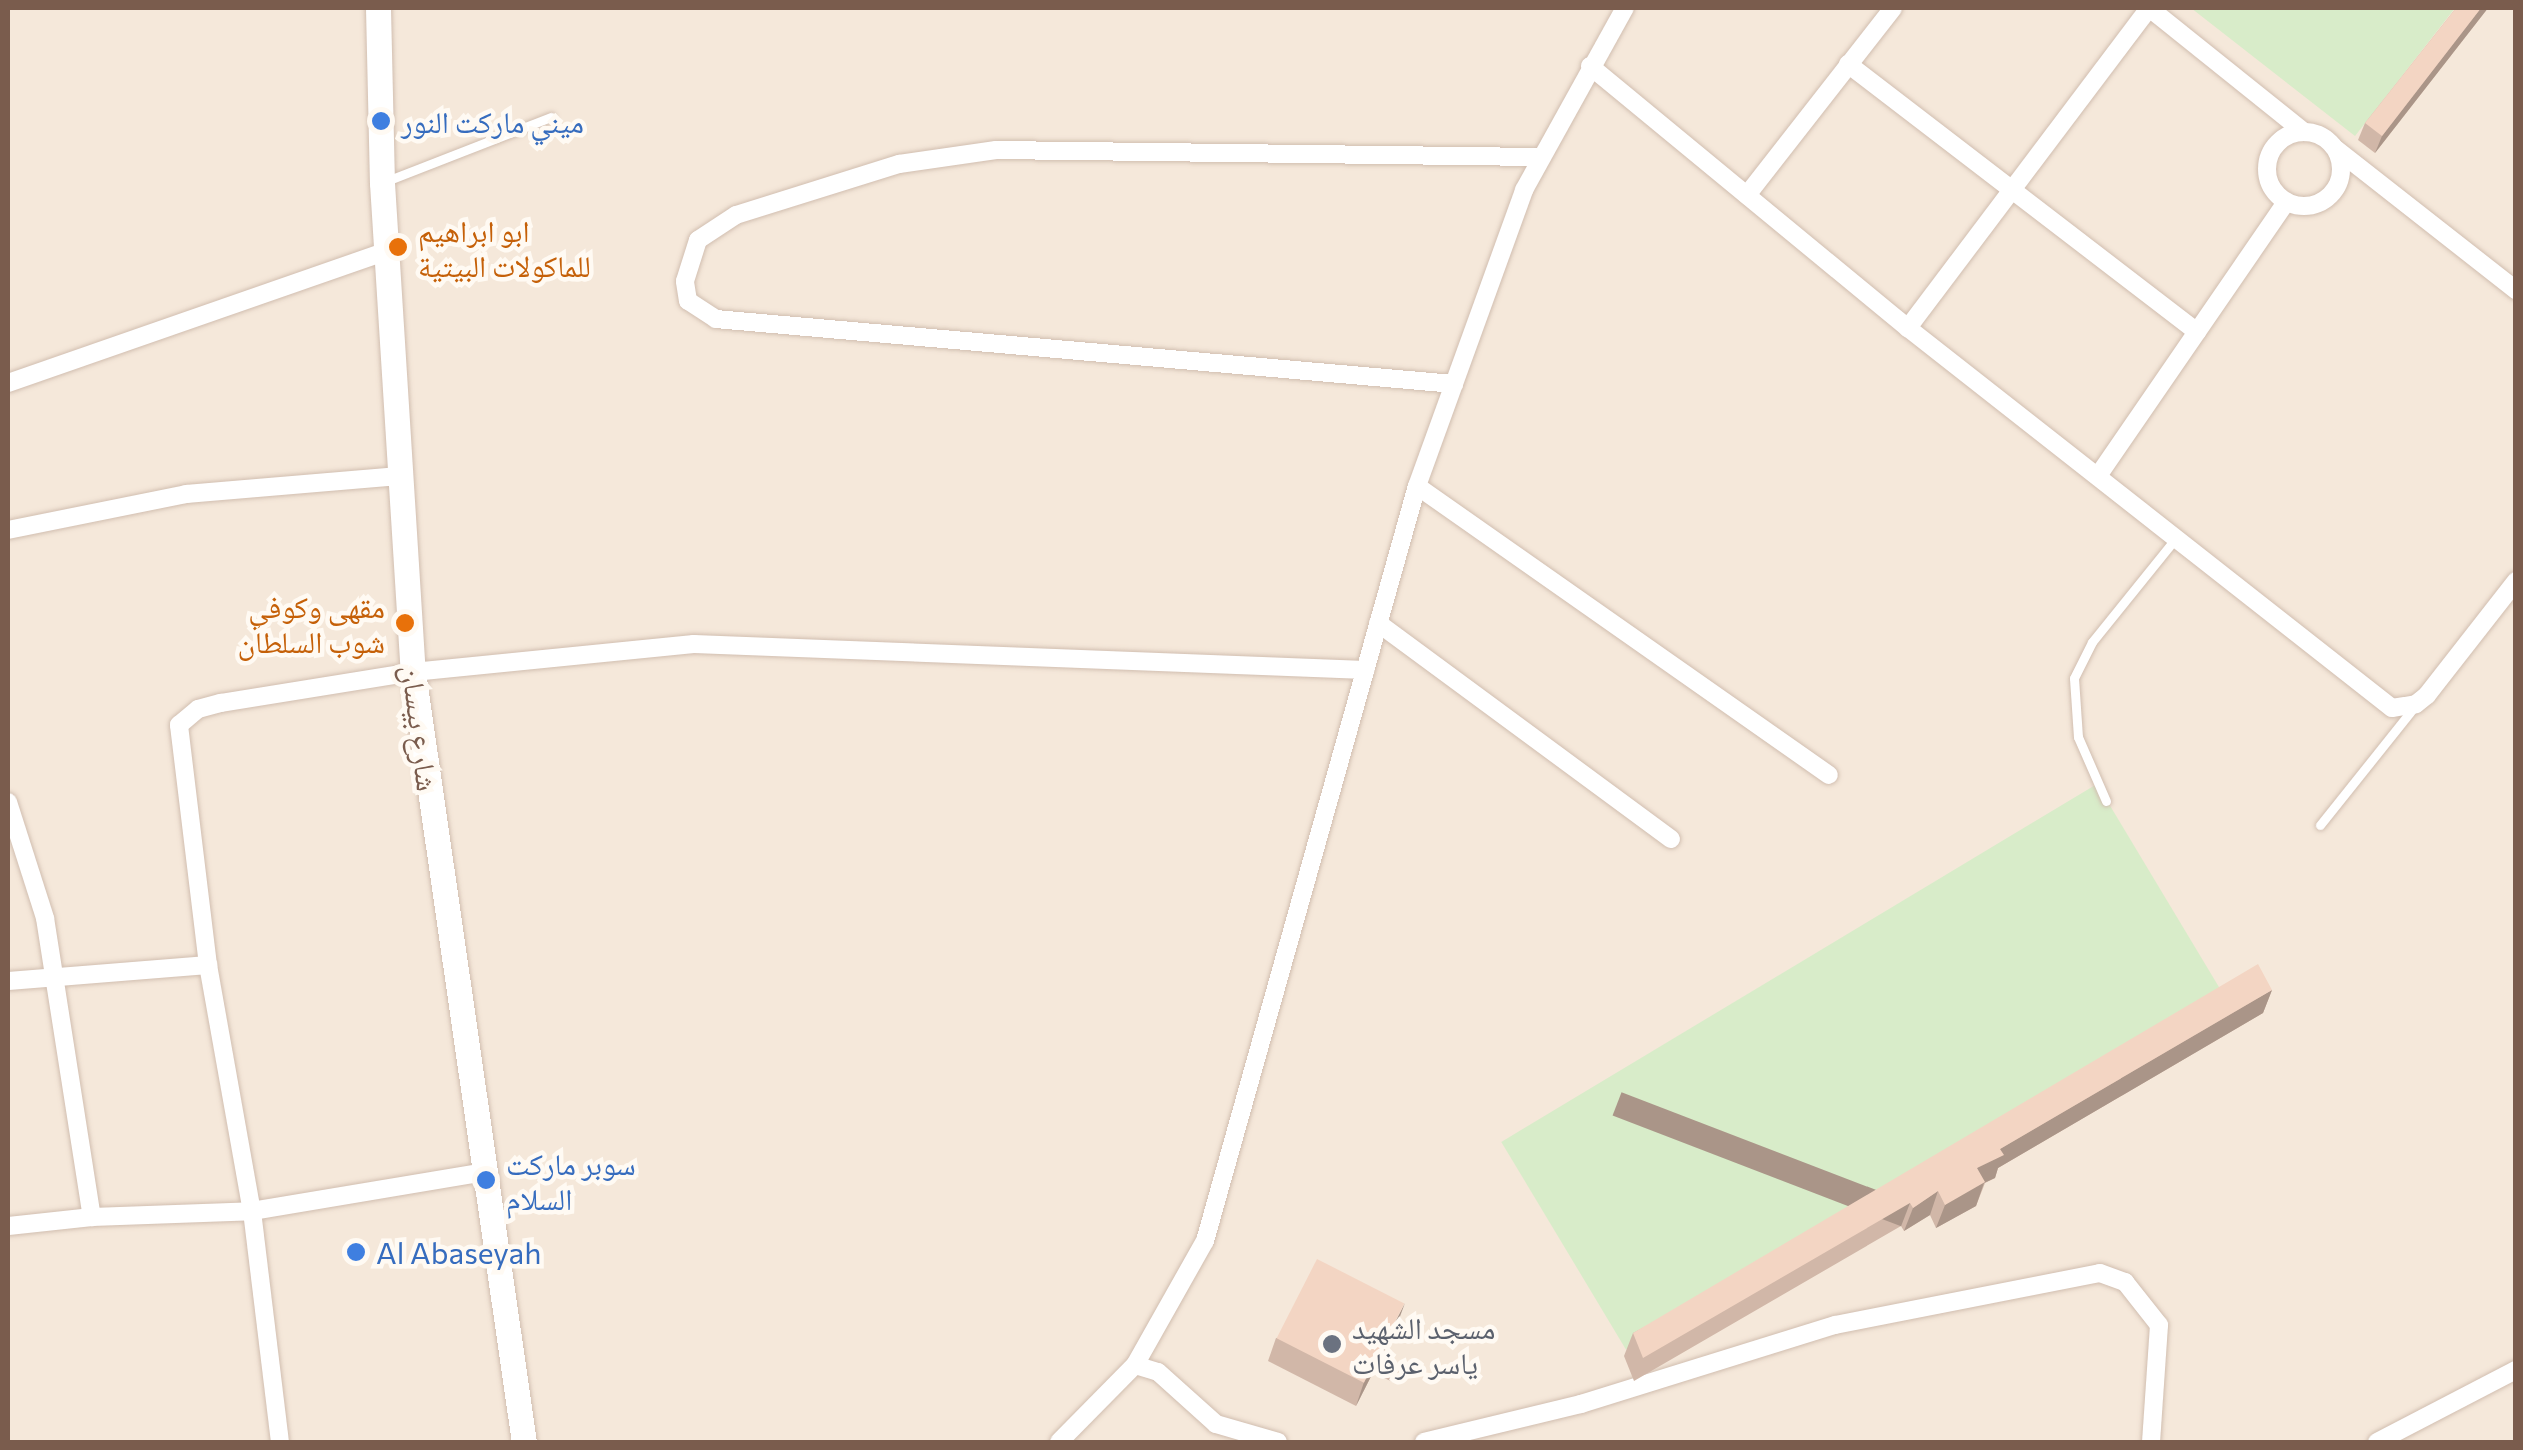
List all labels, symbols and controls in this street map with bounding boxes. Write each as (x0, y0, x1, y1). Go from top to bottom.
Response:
place label: ميني ماركت النور (401, 103, 584, 139)
marker: ميني ماركت النور (370, 110, 392, 132)
place label: ابو ابراهيم للماكولات البيتية (418, 212, 591, 282)
marker: ابو ابراهيم للماكولات البيتية (387, 236, 409, 258)
place label: مقهى وكوفي شوب السلطان (238, 588, 385, 658)
marker: مقهى وكوفي شوب السلطان (394, 612, 416, 634)
street label: شارع بيسان (395, 663, 447, 793)
place label: سوبر ماركت السلام (506, 1145, 636, 1216)
marker: سوبر ماركت السلام (475, 1169, 497, 1191)
place label: Al Abaseyah (376, 1234, 541, 1270)
marker: Al Abaseyah (345, 1241, 367, 1263)
place label: مسجد الشهيد ياسر عرفات (1352, 1309, 1495, 1380)
marker: مسجد الشهيد ياسر عرفات (1321, 1333, 1343, 1355)

